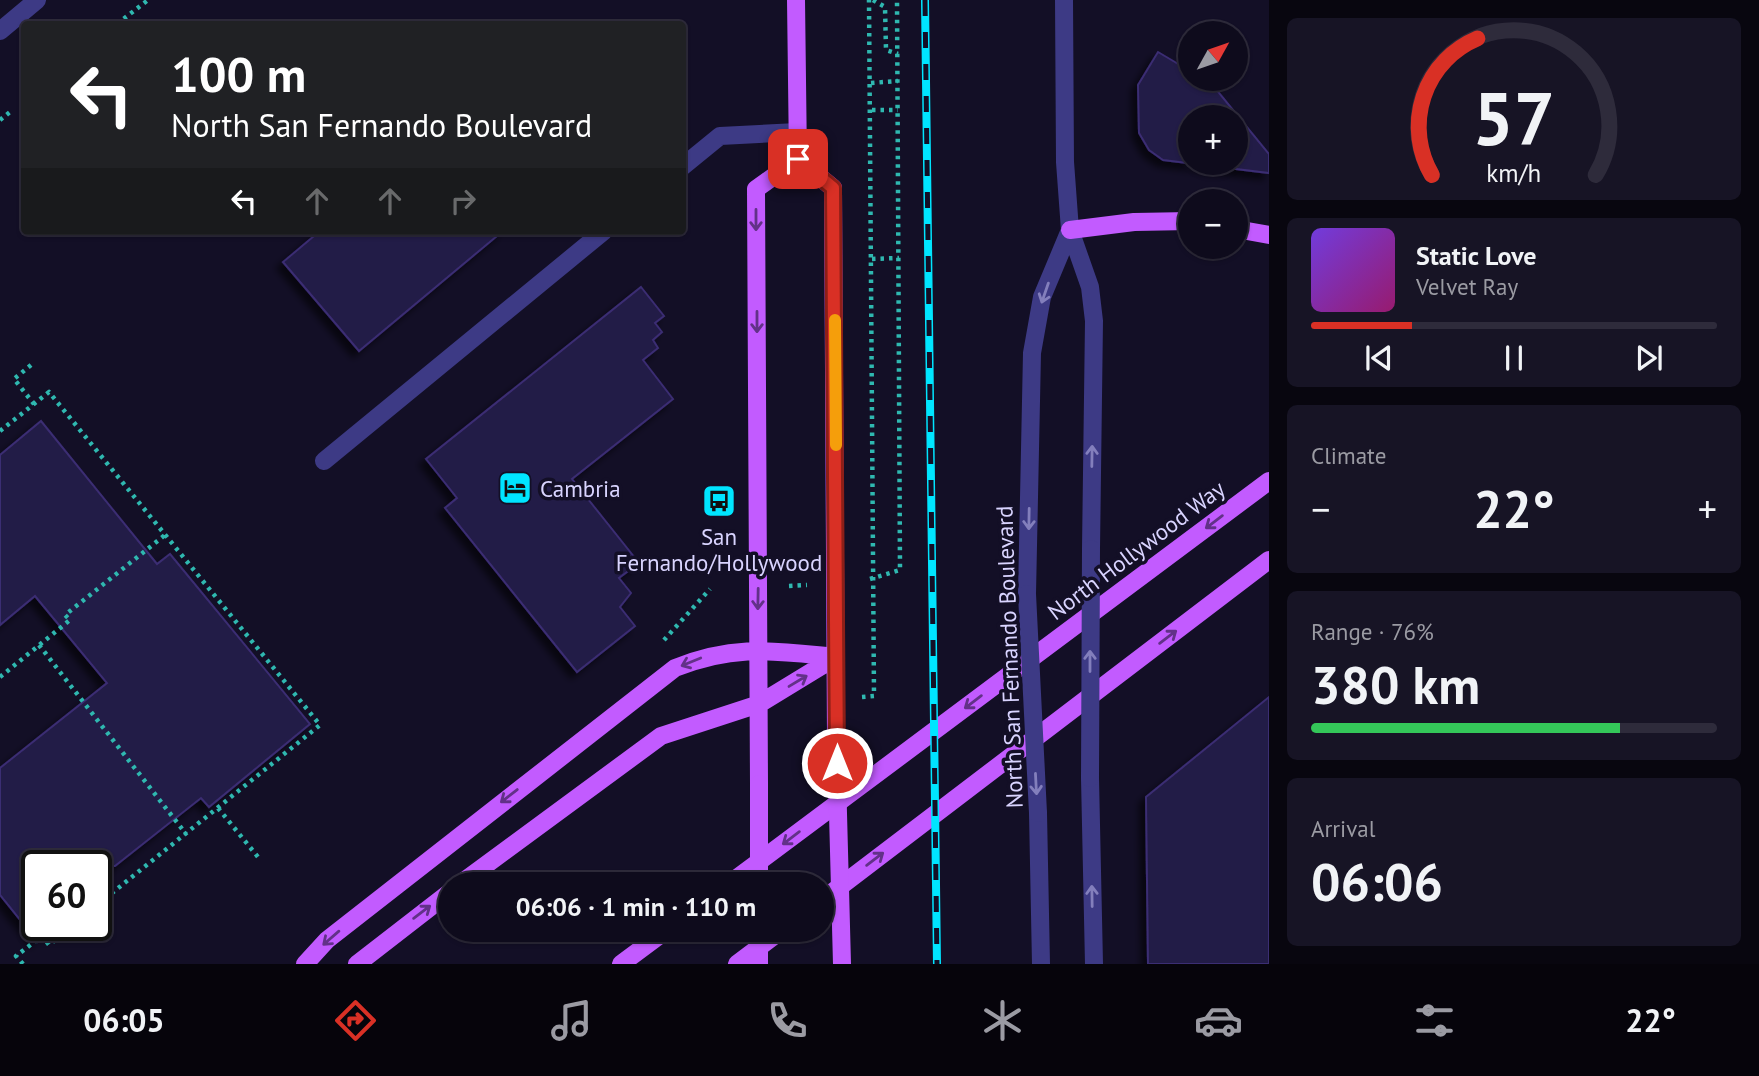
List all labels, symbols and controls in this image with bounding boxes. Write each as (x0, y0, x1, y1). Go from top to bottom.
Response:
north arrow (1178, 21, 1248, 91)
map controls (1178, 21, 1248, 259)
text: 100 m (171, 42, 306, 106)
icon: left (56, 49, 147, 140)
text: 57 (1473, 71, 1555, 165)
text: North San Fernando Boulevard (171, 104, 592, 146)
button: + (1178, 105, 1248, 175)
pin (768, 129, 828, 189)
icon: arrive (779, 140, 817, 178)
text: km/h (1487, 157, 1541, 189)
icon: left (225, 182, 263, 220)
icon: ahead (298, 182, 336, 220)
icon: ahead (371, 182, 409, 220)
icon: right (444, 182, 482, 220)
button: − (1178, 189, 1248, 259)
one-way arrow (749, 209, 763, 232)
text: Static Love (1416, 239, 1537, 272)
text: Velvet Ray (1416, 272, 1518, 301)
one-way arrow (1038, 281, 1050, 303)
one-way arrow (750, 310, 764, 333)
icon: previous (1360, 339, 1398, 377)
icon: pause (1495, 339, 1533, 377)
icon: next (1630, 339, 1668, 377)
text: Climate (1311, 441, 1386, 470)
one-way arrow (1085, 445, 1099, 468)
hotel icon: Cambria (496, 469, 534, 507)
place label: Cambria (540, 474, 621, 503)
street label: North Hollywood Way (1042, 474, 1231, 626)
text: 22° (1473, 475, 1555, 542)
bus stop icon: San Fernando/Hollywood (700, 482, 738, 520)
text: − (1311, 484, 1330, 533)
text: + (1698, 484, 1717, 533)
street label: North San Fernando Boulevard (989, 505, 1029, 809)
one-way arrow (1022, 507, 1035, 530)
one-way arrow (1205, 514, 1224, 529)
place label: San Fernando/Hollywood (616, 522, 822, 577)
one-way arrow (752, 587, 765, 610)
text: Range · 76% (1311, 617, 1434, 646)
one-way arrow (1158, 630, 1177, 645)
one-way arrow (1083, 649, 1097, 672)
text: 380 km (1311, 651, 1480, 718)
one-way arrow (681, 656, 703, 669)
one-way arrow (787, 673, 807, 687)
one-way arrow (964, 694, 983, 709)
position arrow (800, 726, 874, 800)
one-way arrow (1030, 773, 1043, 796)
one-way arrow (500, 789, 519, 804)
text: Arrival (1311, 814, 1375, 843)
one-way arrow (782, 830, 800, 845)
text: 06:06 (1311, 848, 1443, 915)
speed limit sign: 60 (21, 850, 112, 941)
one-way arrow (865, 852, 884, 867)
one-way arrow (1086, 885, 1099, 908)
text: 06:06 · 1 min · 110 m (516, 890, 756, 923)
one-way arrow (413, 905, 431, 920)
one-way arrow (322, 930, 340, 946)
icon: directions (331, 996, 380, 1045)
icon: music (547, 996, 596, 1045)
icon: phone (763, 996, 812, 1045)
icon: climate (978, 996, 1027, 1045)
icon: car (1194, 996, 1243, 1045)
icon: filters (1410, 996, 1459, 1045)
text: 06:05 (83, 999, 165, 1041)
text: 22° (1625, 999, 1676, 1041)

